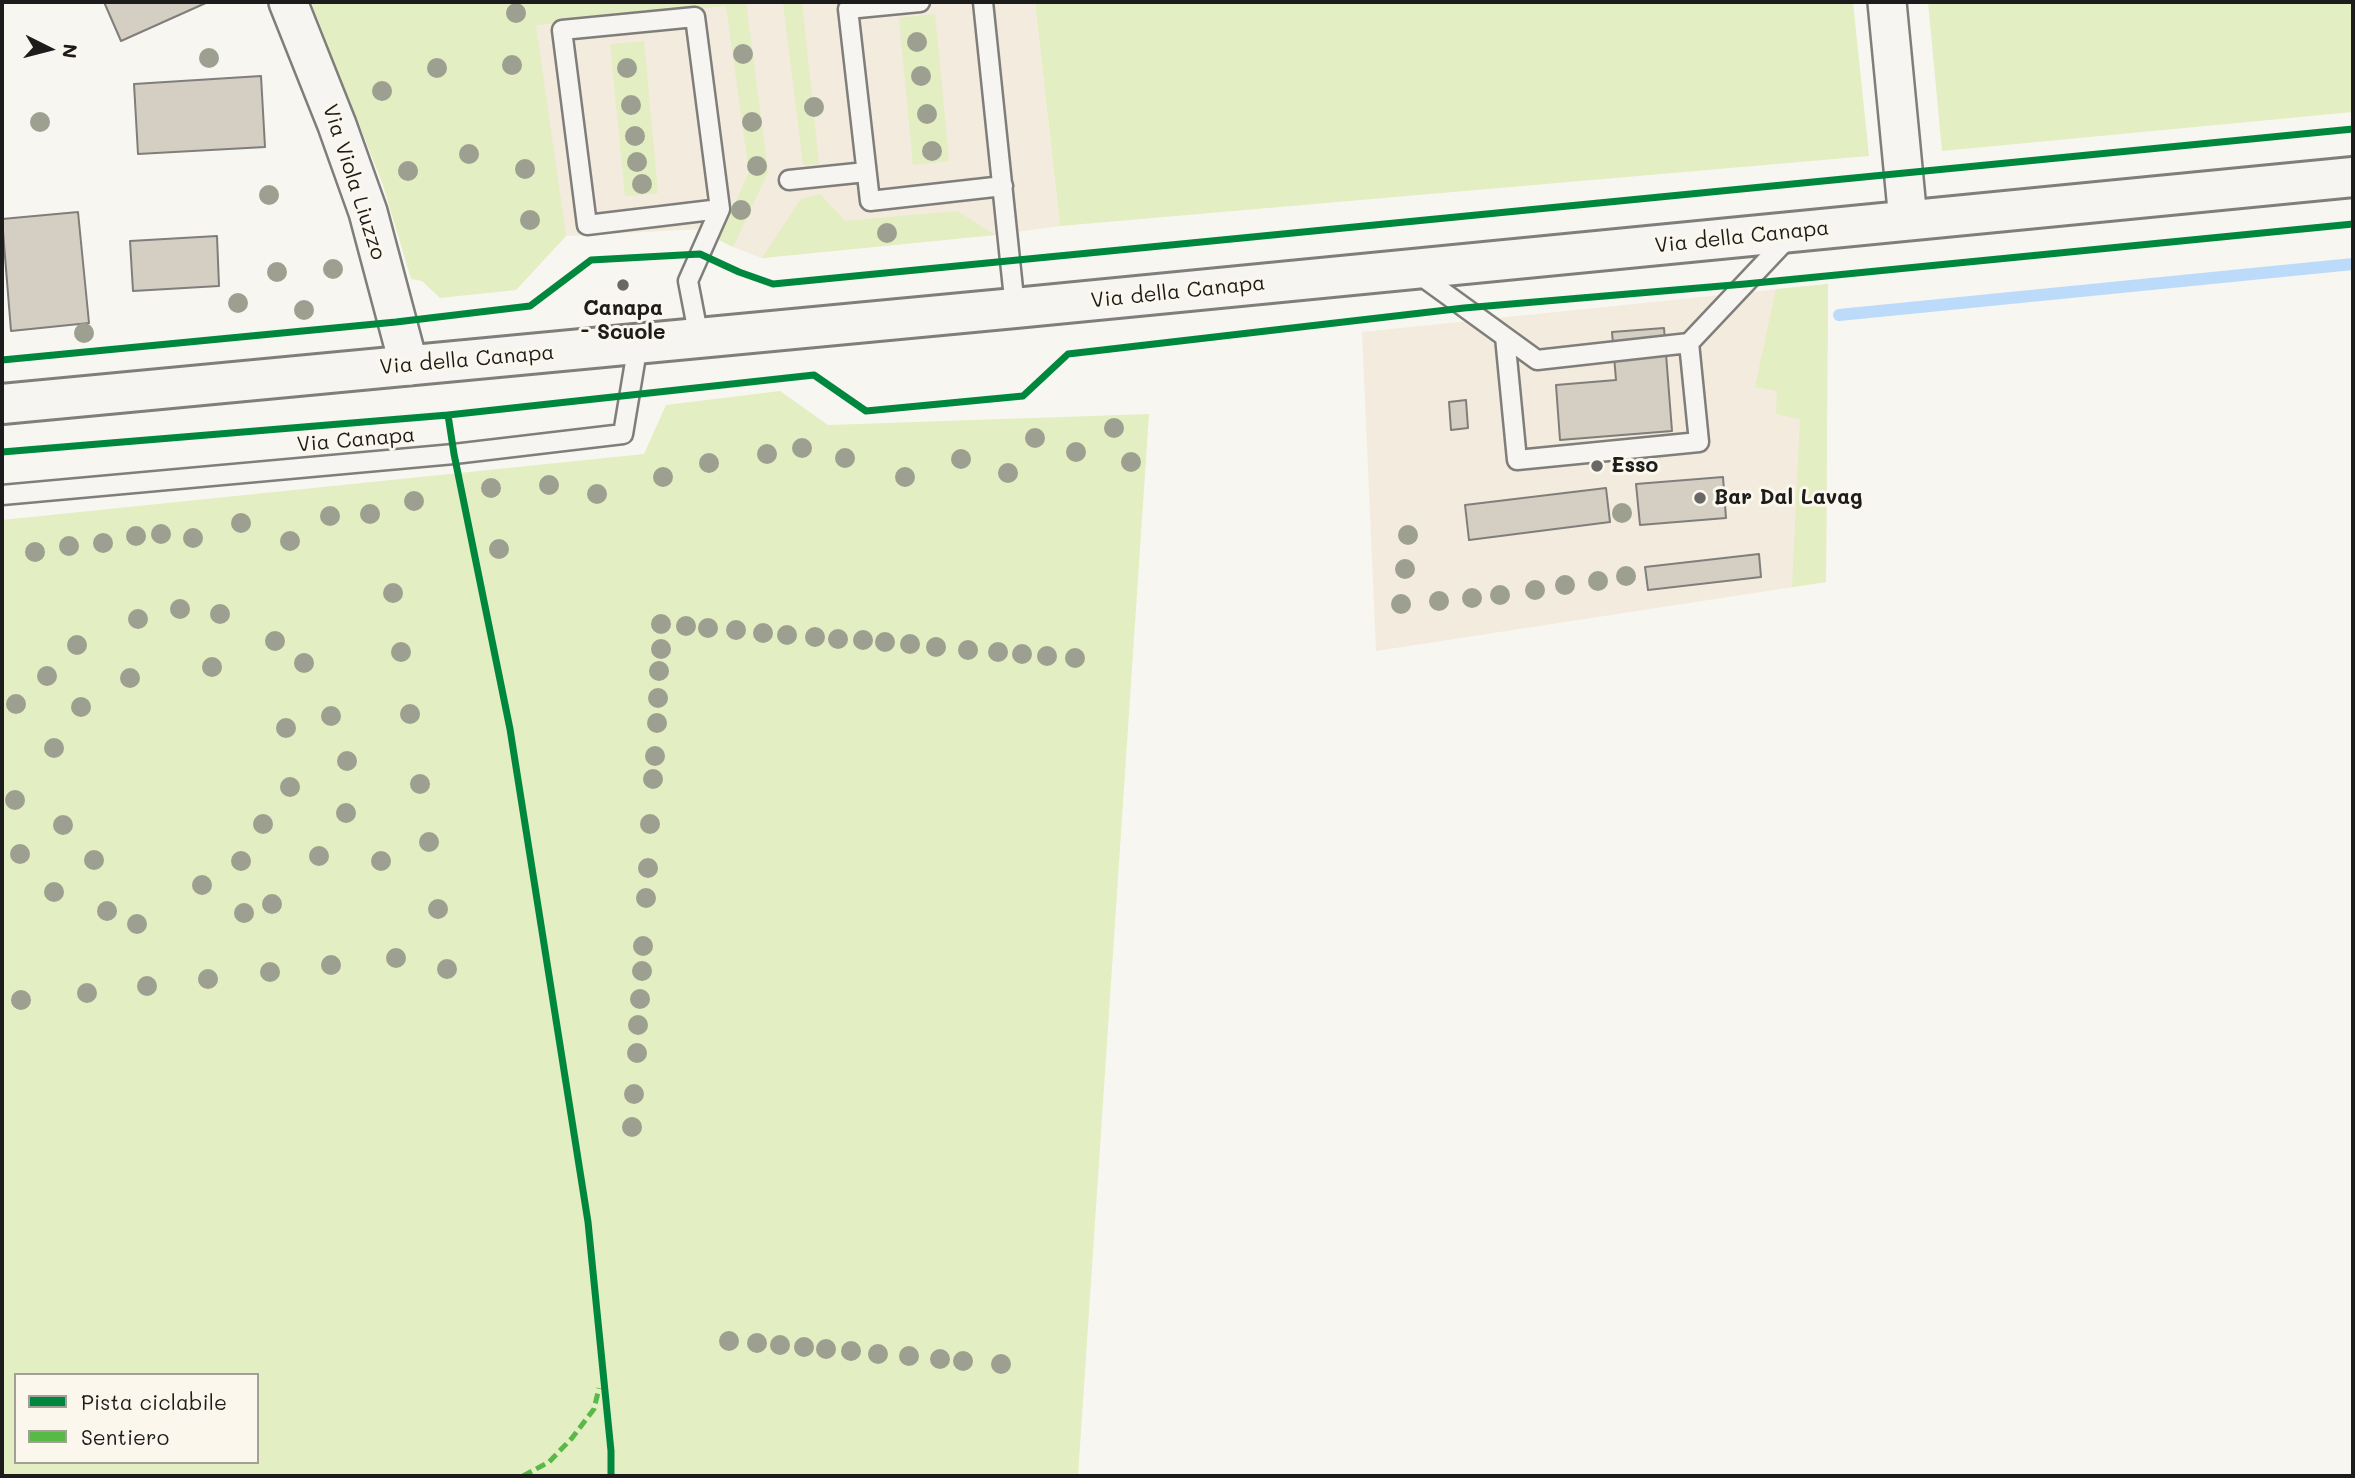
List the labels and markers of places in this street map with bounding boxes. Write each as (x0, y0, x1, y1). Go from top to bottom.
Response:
marker: Canapa - Scuole (615, 277, 631, 293)
place label: Canapa - Scuole (580, 296, 666, 346)
place label: Esso (1611, 453, 1658, 479)
marker: Esso (1589, 458, 1605, 474)
place label: Bar Dal Lavag (1714, 485, 1863, 511)
marker: Bar Dal Lavag (1692, 490, 1708, 506)

